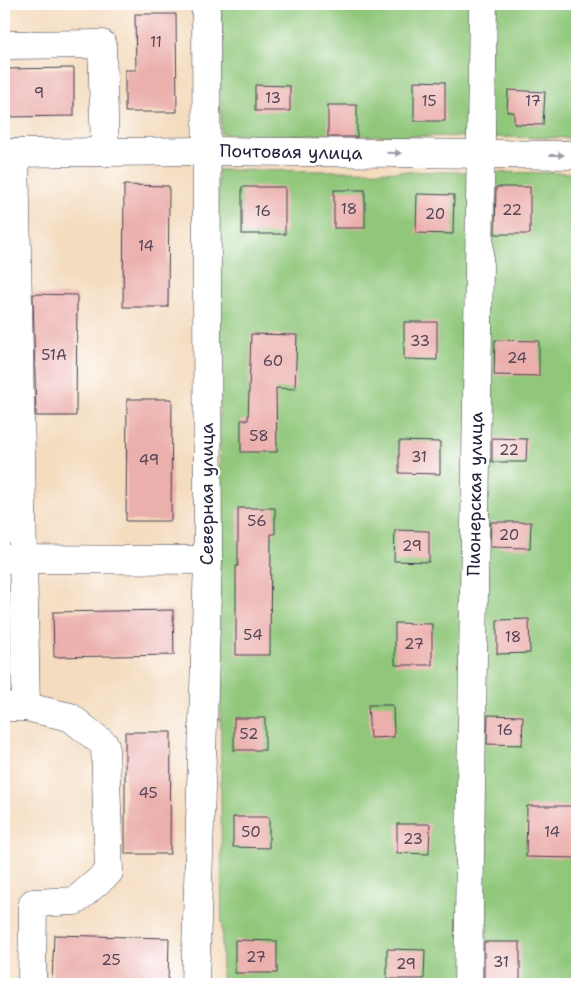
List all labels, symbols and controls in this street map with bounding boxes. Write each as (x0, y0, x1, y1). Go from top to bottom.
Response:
house number: 11 (150, 32, 162, 52)
house number: 9 (34, 83, 44, 103)
house number: 13 (265, 88, 281, 108)
house number: 15 (421, 91, 437, 111)
house number: 17 (525, 91, 541, 111)
street label: Почтовая улица (219, 139, 363, 165)
one-way arrow (387, 149, 403, 157)
one-way arrow (549, 151, 565, 159)
house number: 18 (341, 199, 357, 219)
house number: 22 (502, 200, 522, 220)
house number: 16 (255, 201, 271, 221)
house number: 20 (425, 204, 445, 224)
house number: 14 (138, 236, 154, 256)
house number: 33 (410, 331, 430, 351)
house number: 51А (41, 345, 67, 365)
house number: 24 (507, 348, 527, 368)
house number: 60 (263, 351, 283, 371)
street label: Пионерская улица (462, 412, 488, 576)
street label: Северная улица (195, 423, 219, 565)
house number: 58 (249, 426, 269, 446)
house number: 22 (499, 440, 519, 460)
house number: 31 (411, 447, 427, 467)
house number: 49 (139, 450, 159, 470)
house number: 56 (247, 511, 267, 531)
house number: 20 (499, 525, 519, 545)
house number: 29 (402, 536, 422, 556)
house number: 54 (243, 625, 263, 645)
house number: 18 (505, 627, 521, 647)
house number: 27 (404, 634, 424, 654)
house number: 16 (497, 720, 513, 740)
house number: 52 (240, 724, 258, 744)
house number: 45 (138, 783, 158, 803)
house number: 50 (241, 822, 261, 842)
house number: 14 (544, 822, 560, 842)
house number: 23 (403, 829, 423, 849)
house number: 27 (246, 947, 266, 967)
house number: 25 (101, 950, 121, 970)
house number: 31 (493, 952, 509, 972)
house number: 29 (396, 954, 416, 974)

